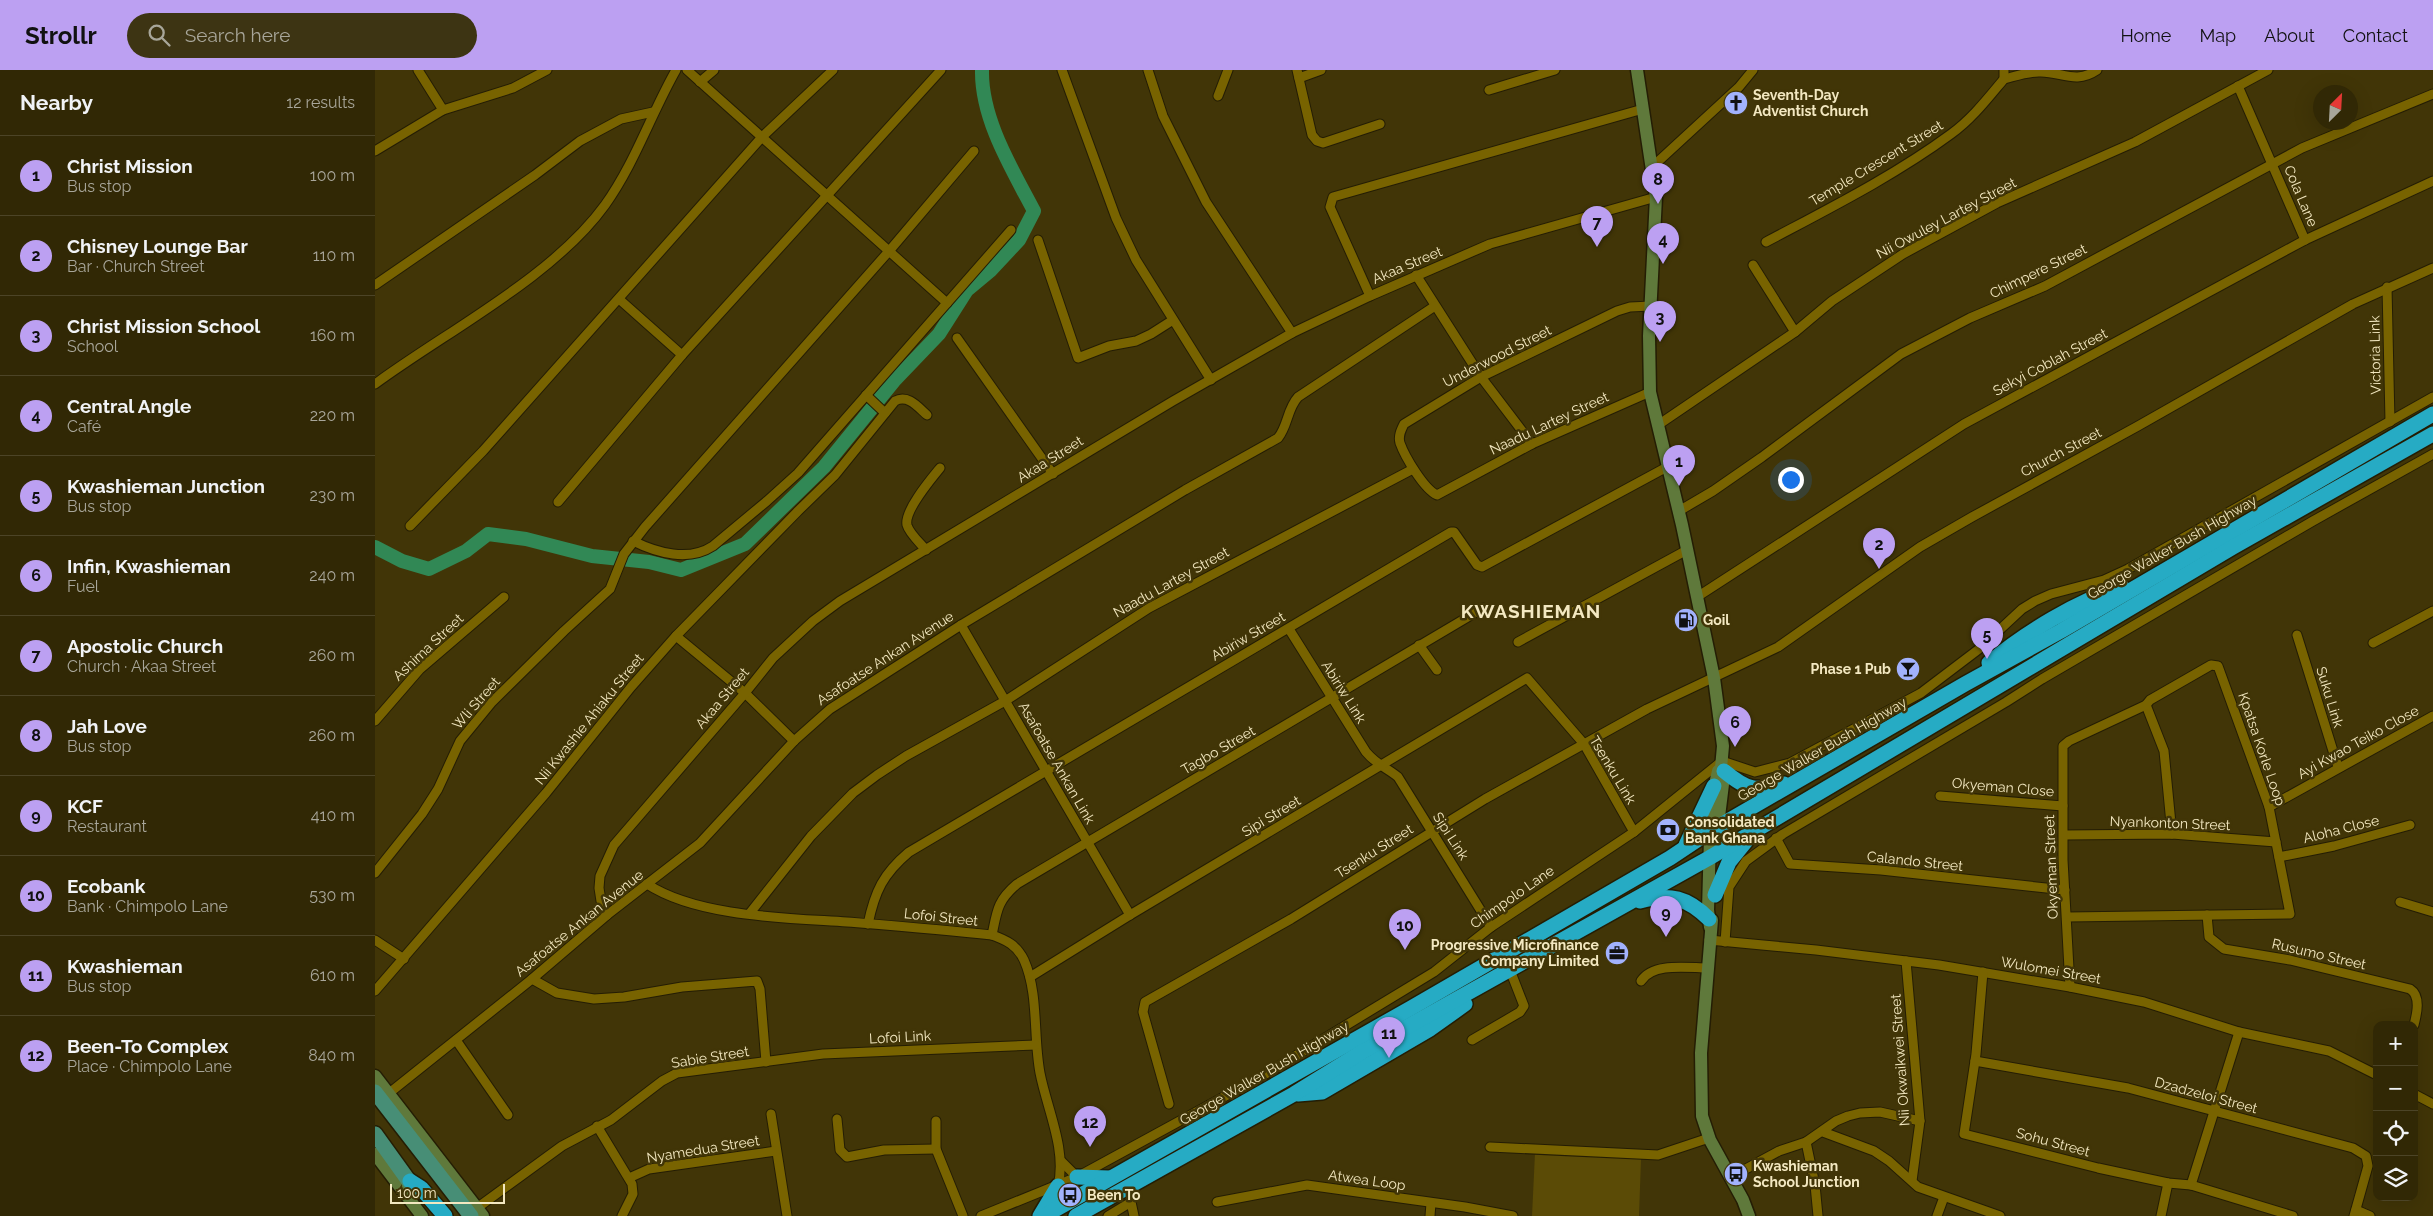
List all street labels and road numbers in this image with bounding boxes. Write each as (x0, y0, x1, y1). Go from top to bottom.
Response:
street label: Temple Crescent Street (1806, 117, 1946, 209)
street label: Cola Lane (2281, 163, 2321, 229)
street label: Nii Owuley Lartey Street (1873, 174, 2019, 262)
street label: Chimpere Street (1987, 240, 2089, 301)
street label: Akaa Street (1370, 243, 1445, 287)
street label: Victoria Link (2366, 315, 2384, 395)
street label: Underwood Street (1440, 322, 1554, 390)
street label: Sekyi Coblah Street (1990, 325, 2110, 399)
street label: Naadu Lartey Street (1487, 388, 1611, 458)
street label: Church Street (2018, 424, 2104, 480)
street label: Akaa Street (1014, 432, 1086, 486)
street label: George Walker Bush Highway (2085, 492, 2260, 602)
street label: Naadu Lartey Street (1110, 543, 1232, 620)
street label: Asafoatse Ankan Avenue (814, 608, 956, 708)
street label: Abiriw Street (1208, 608, 1288, 664)
street label: Ashima Street (390, 610, 467, 684)
street label: Nii Kwashie Ahiaku Street (531, 650, 647, 788)
street label: Abiriw Link (1319, 658, 1370, 727)
street label: Akaa Street (692, 664, 752, 732)
street label: Suku Link (2313, 665, 2347, 730)
street label: Wli Street (449, 673, 503, 732)
street label: Kpatsa Korle Loop (2235, 690, 2289, 808)
street label: George Walker Bush Highway (1735, 694, 1910, 804)
street label: Asafoatse Ankan Link (1016, 699, 1099, 827)
street label: Ayi Kwao Teiko Close (2295, 702, 2421, 782)
street label: Tagbo Street (1178, 722, 1258, 778)
street label: Tsenku Link (1586, 733, 1640, 807)
street label: Okyeman Close (1951, 775, 2055, 799)
street label: Sipi Street (1239, 792, 1304, 840)
street label: Sipi Link (1430, 809, 1473, 863)
street label: Aloha Close (2301, 812, 2381, 846)
street label: Nyankonton Street (2109, 813, 2231, 833)
street label: Okyeman Street (2041, 814, 2061, 920)
street label: Tsenku Street (1332, 821, 1416, 881)
street label: Calando Street (1866, 848, 1964, 874)
street label: Chimpolo Lane (1467, 862, 1557, 932)
street label: Asafoatse Ankan Avenue (512, 866, 646, 980)
street label: Lofoi Street (903, 905, 979, 929)
street label: Rusumo Street (2270, 935, 2368, 973)
street label: Wulomei Street (2000, 953, 2102, 987)
street label: Nii Okwaikwei Street (1887, 993, 1913, 1127)
street label: George Walker Bush Highway (1177, 1018, 1352, 1128)
street label: Lofoi Link (868, 1027, 932, 1047)
street label: Sabie Street (670, 1043, 750, 1071)
street label: Dzadzeloi Street (2153, 1074, 2259, 1116)
street label: Sohu Street (2014, 1124, 2092, 1160)
street label: Nyamedua Street (645, 1132, 761, 1166)
street label: Atwea Loop (1327, 1167, 1407, 1193)

